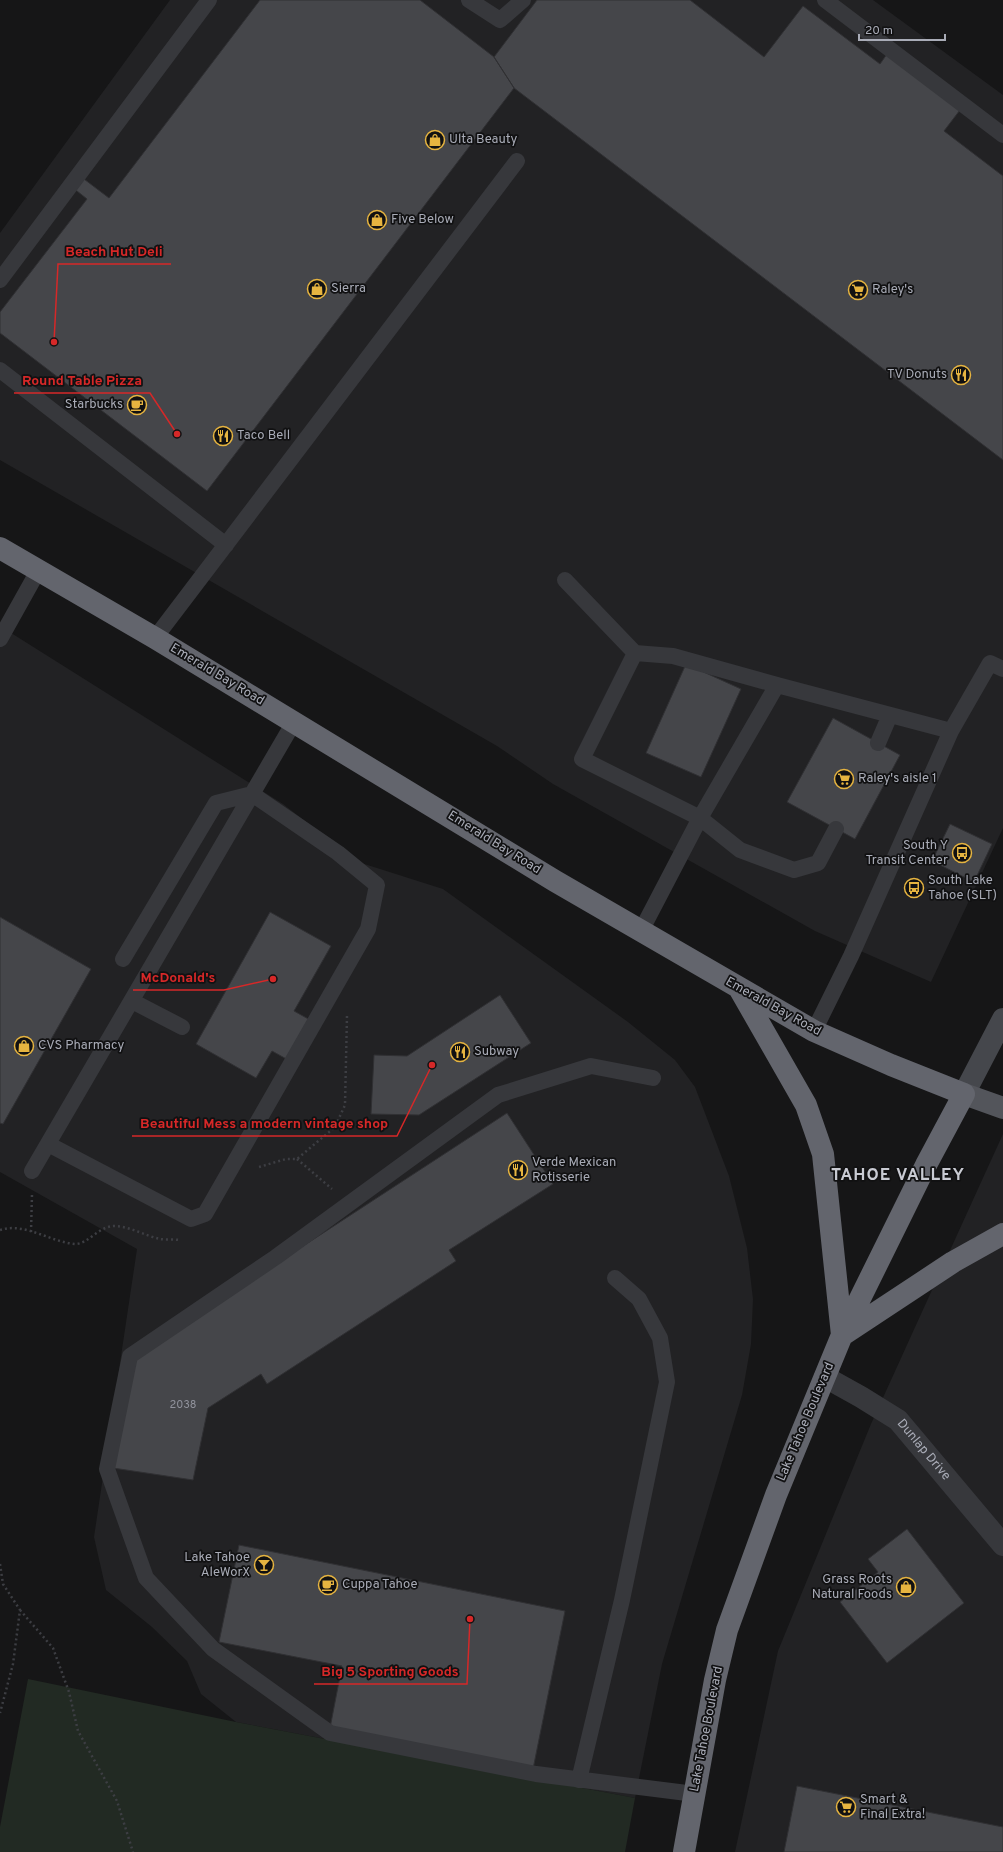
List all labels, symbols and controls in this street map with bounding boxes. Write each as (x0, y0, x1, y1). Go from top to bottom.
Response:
scale bar (859, 16, 945, 42)
text: 20 m (865, 23, 893, 39)
shop icon: Ulta Beauty (424, 129, 446, 151)
place label: Ulta Beauty (449, 132, 517, 148)
shop icon: Five Below (366, 209, 388, 231)
place label: Five Below (391, 212, 454, 228)
callout: Beach Hut Deli (58, 238, 171, 264)
text: Beach Hut Deli (65, 244, 163, 261)
shop icon: Sierra (306, 278, 328, 300)
supermarket icon: Raley's (847, 279, 869, 301)
place label: Sierra (331, 281, 366, 297)
place label: Raley's (872, 282, 913, 298)
restaurant icon: TV Donuts (950, 364, 972, 386)
callout: Round Table Pizza (14, 367, 150, 393)
place label: TV Donuts (887, 367, 947, 383)
text: Round Table Pizza (22, 373, 142, 390)
cafe icon: Starbucks (126, 394, 148, 416)
place label: Starbucks (65, 397, 123, 413)
restaurant icon: Taco Bell (212, 425, 234, 447)
place label: Taco Bell (237, 428, 290, 444)
street label: Emerald Bay Road (167, 641, 267, 709)
supermarket icon: Raley's aisle 1 (833, 768, 855, 790)
place label: Raley's aisle 1 (858, 771, 937, 787)
street label: Emerald Bay Road (444, 808, 544, 878)
place label: South Y Transit Center (865, 838, 948, 869)
bus stop icon: South Y Transit Center (951, 842, 973, 864)
place label: South Lake Tahoe (SLT) (928, 873, 997, 904)
bus stop icon: South Lake Tahoe (SLT) (903, 877, 925, 899)
callout: McDonald's (133, 964, 224, 990)
text: McDonald's (140, 970, 216, 987)
street label: Emerald Bay Road (722, 974, 824, 1040)
shop icon: CVS Pharmacy (13, 1035, 35, 1057)
place label: CVS Pharmacy (38, 1038, 125, 1054)
restaurant icon: Subway (449, 1041, 471, 1063)
place label: Subway (474, 1044, 519, 1060)
callout: Beautiful Mess a modern vintage shop (132, 1110, 397, 1136)
text: Beautiful Mess a modern vintage shop (140, 1116, 388, 1133)
place label: Verde Mexican Rotisserie (532, 1155, 616, 1186)
restaurant icon: Verde Mexican Rotisserie (507, 1159, 529, 1181)
district label: TAHOE VALLEY (831, 1165, 965, 1187)
street label: Lake Tahoe Boulevard (774, 1360, 838, 1484)
house number: 2038 (169, 1398, 197, 1412)
street label: Dunlap Drive (893, 1416, 954, 1484)
place label: Lake Tahoe AleWorX (184, 1550, 250, 1581)
bar icon: Lake Tahoe AleWorX (253, 1554, 275, 1576)
place label: Grass Roots Natural Foods (812, 1572, 892, 1603)
cafe icon: Cuppa Tahoe (317, 1574, 339, 1596)
shop icon: Grass Roots Natural Foods (895, 1576, 917, 1598)
place label: Cuppa Tahoe (342, 1577, 418, 1593)
callout: Big 5 Sporting Goods (314, 1658, 467, 1684)
text: Big 5 Sporting Goods (321, 1664, 459, 1681)
street label: Lake Tahoe Boulevard (687, 1665, 727, 1793)
place label: Smart & Final Extra! (860, 1792, 925, 1823)
supermarket icon: Smart & Final Extra! (835, 1796, 857, 1818)

